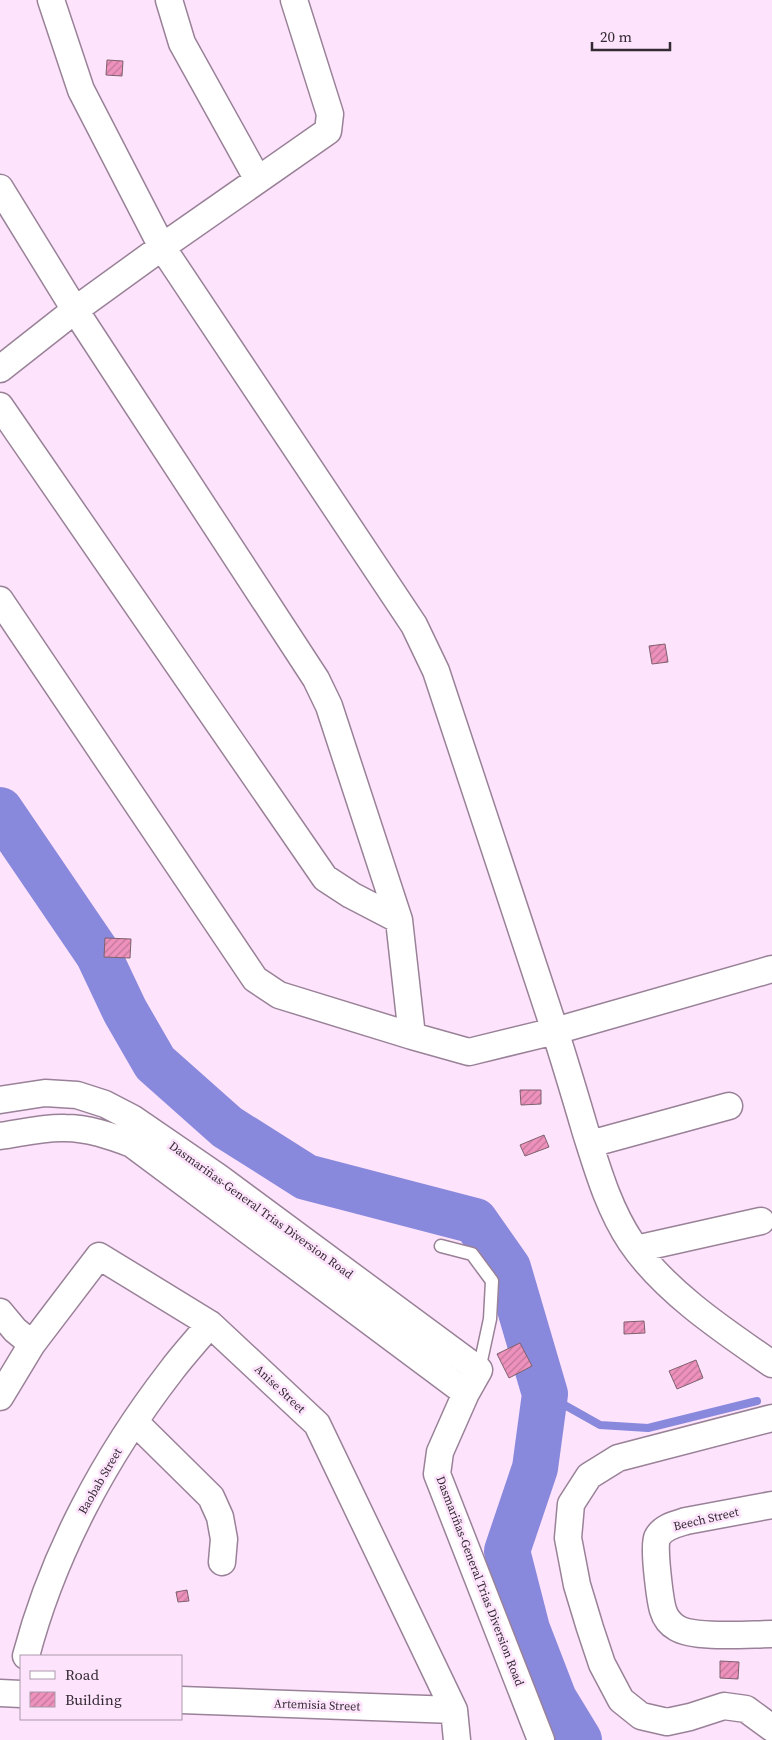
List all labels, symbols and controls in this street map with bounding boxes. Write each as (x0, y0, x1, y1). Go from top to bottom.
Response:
scale bar (592, 20, 670, 52)
text: 20 m (600, 26, 632, 47)
street label: Dasmariñas-General Trias Diversion Road (166, 1138, 356, 1282)
street label: Anise Street (251, 1361, 309, 1417)
street label: Baobab Street (75, 1445, 125, 1517)
street label: Dasmariñas-General Trias Diversion Road (432, 1474, 528, 1689)
street label: Beech Street (672, 1504, 740, 1534)
legend (20, 1655, 182, 1720)
text: Road (65, 1664, 99, 1685)
text: Building (65, 1689, 122, 1710)
street label: Artemisia Street (274, 1695, 361, 1715)

